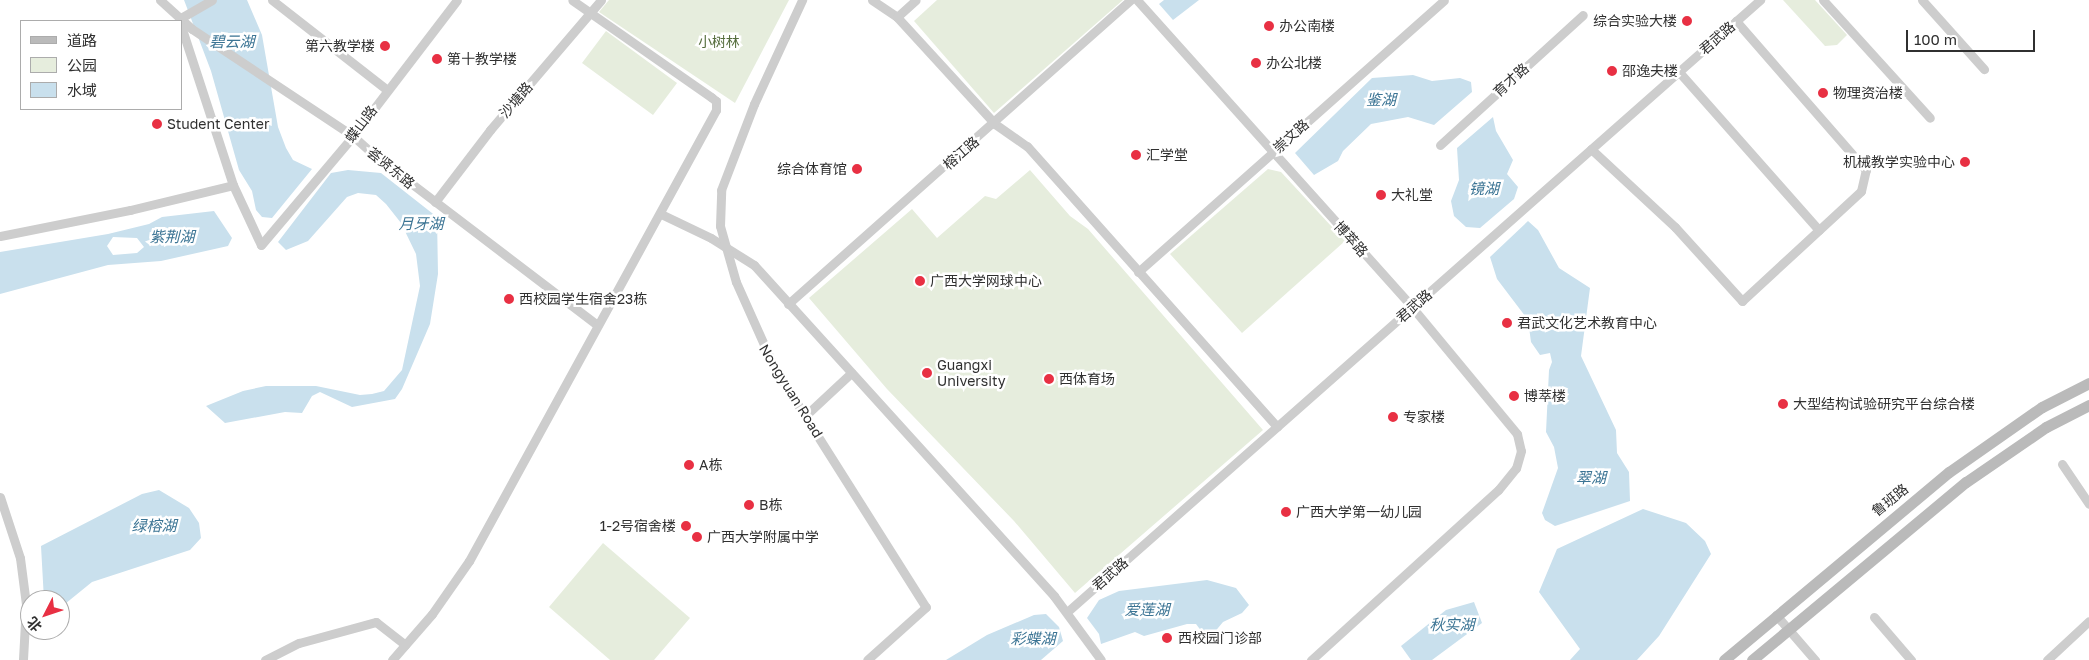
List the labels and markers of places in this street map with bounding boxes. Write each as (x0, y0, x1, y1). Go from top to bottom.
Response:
place label: 综合实验大楼 (1593, 13, 1677, 29)
marker: 综合实验大楼 (1681, 15, 1693, 27)
place label: 办公南楼 (1279, 18, 1335, 34)
marker: 办公南楼 (1263, 20, 1275, 32)
place label: 第六教学楼 (305, 38, 375, 54)
marker: 第六教学楼 (379, 40, 391, 52)
place label: 第十教学楼 (447, 51, 517, 67)
marker: 第十教学楼 (431, 53, 443, 65)
place label: 办公北楼 (1266, 55, 1322, 71)
marker: 办公北楼 (1250, 57, 1262, 69)
place label: 邵逸夫楼 (1622, 63, 1678, 79)
marker: 邵逸夫楼 (1606, 65, 1618, 77)
place label: 物理资治楼 (1833, 85, 1903, 101)
marker: 物理资治楼 (1817, 87, 1829, 99)
place label: Student Center (167, 116, 269, 132)
marker: Student Center (151, 118, 163, 130)
place label: 汇学堂 (1146, 147, 1188, 163)
marker: 汇学堂 (1130, 149, 1142, 161)
place label: 机械教学实验中心 (1843, 154, 1955, 170)
marker: 机械教学实验中心 (1959, 156, 1971, 168)
place label: 综合体育馆 (777, 161, 847, 177)
marker: 综合体育馆 (851, 163, 863, 175)
place label: 大礼堂 (1391, 187, 1433, 203)
marker: 大礼堂 (1375, 189, 1387, 201)
place label: 广西大学网球中心 (930, 273, 1042, 289)
marker: 广西大学网球中心 (914, 275, 926, 287)
place label: 西校园学生宿舍23栋 (519, 291, 647, 307)
marker: 西校园学生宿舍23栋 (503, 293, 515, 305)
place label: 君武文化艺术教育中心 (1517, 315, 1657, 331)
marker: 君武文化艺术教育中心 (1501, 317, 1513, 329)
place label: Guangxi University (937, 357, 1006, 390)
marker: Guangxi University (921, 367, 933, 379)
place label: 西体育场 (1059, 371, 1115, 387)
marker: 西体育场 (1043, 373, 1055, 385)
place label: 博萃楼 (1524, 388, 1566, 404)
marker: 博萃楼 (1508, 390, 1520, 402)
place label: 大型结构试验研究平台综合楼 (1793, 396, 1975, 412)
marker: 大型结构试验研究平台综合楼 (1777, 398, 1789, 410)
place label: 专家楼 (1403, 409, 1445, 425)
marker: 专家楼 (1387, 411, 1399, 423)
place label: A栋 (699, 457, 722, 473)
marker: A栋 (683, 459, 695, 471)
place label: B栋 (759, 497, 782, 513)
marker: B栋 (743, 499, 755, 511)
place label: 广西大学第一幼儿园 (1296, 504, 1422, 520)
marker: 广西大学第一幼儿园 (1280, 506, 1292, 518)
place label: 1-2号宿舍楼 (600, 518, 676, 534)
marker: 1-2号宿舍楼 (680, 520, 692, 532)
place label: 广西大学附属中学 (707, 529, 819, 545)
marker: 广西大学附属中学 (691, 531, 703, 543)
place label: 西校园门诊部 (1178, 630, 1262, 646)
marker: 西校园门诊部 (1160, 631, 1174, 645)

